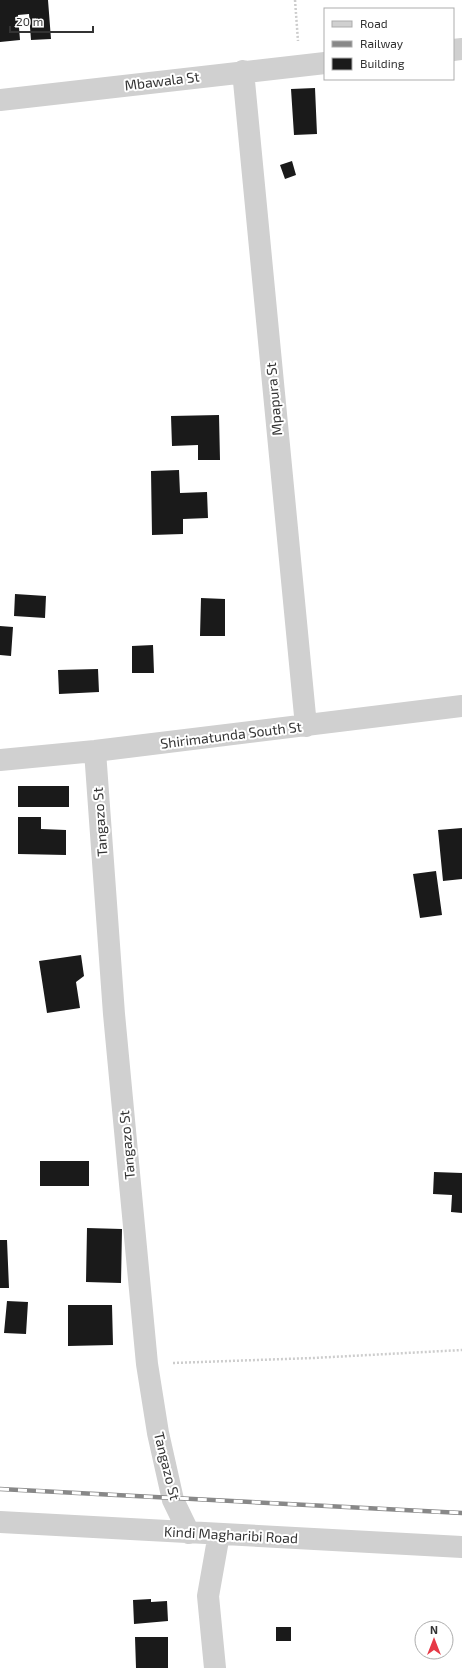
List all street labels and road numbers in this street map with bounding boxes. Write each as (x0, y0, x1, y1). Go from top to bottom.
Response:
street label: Mbawala St (124, 67, 200, 94)
street label: Mpapura St (262, 362, 285, 437)
street label: Shirimatunda South St (159, 717, 303, 752)
street label: Tangazo St (89, 787, 110, 857)
street label: Tangazo St (115, 1110, 138, 1180)
street label: Tangazo St (151, 1430, 184, 1502)
street label: Kindi Magharibi Road (164, 1523, 298, 1546)

